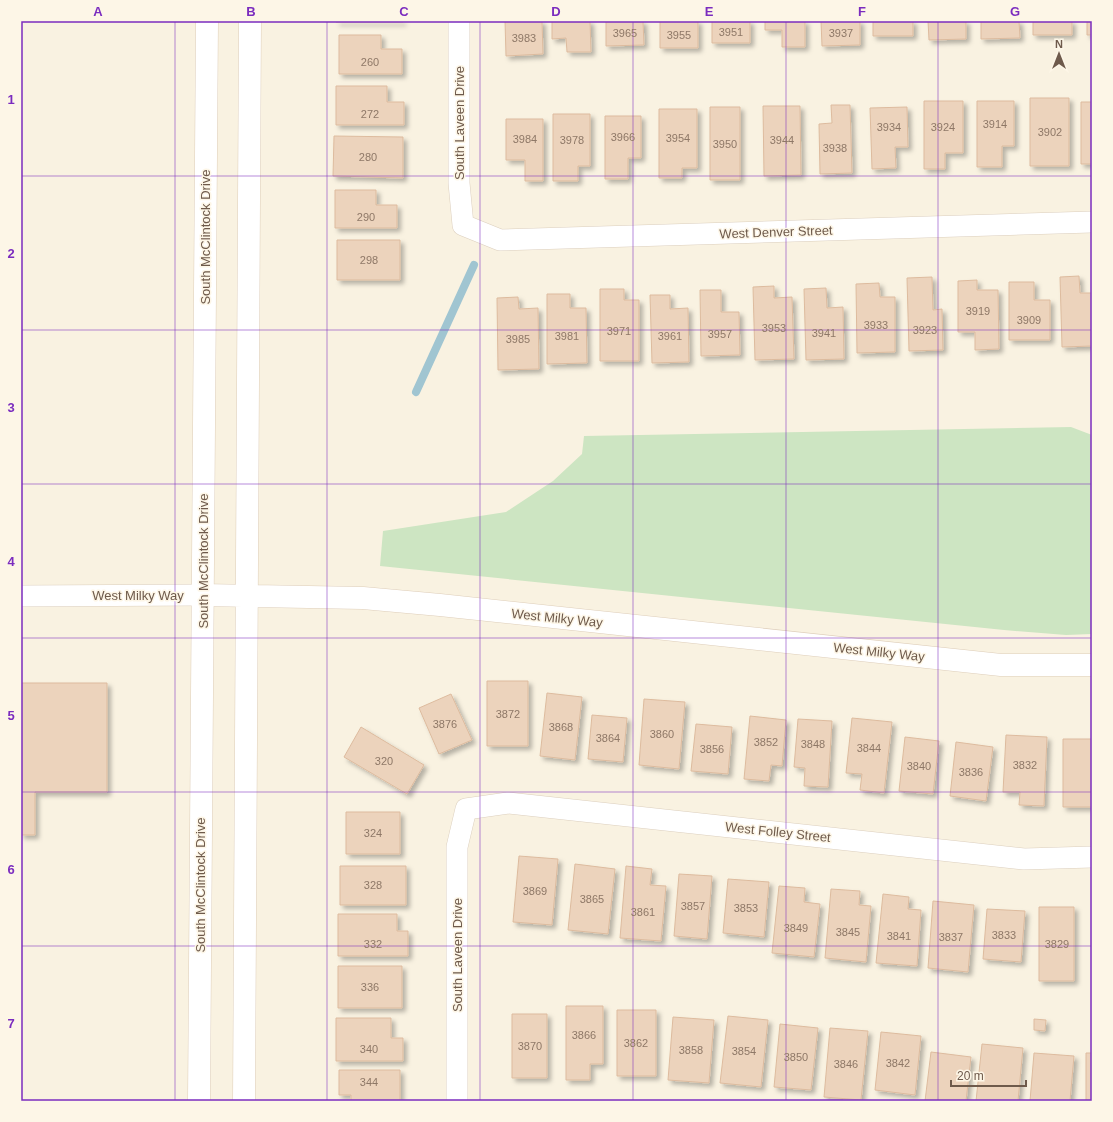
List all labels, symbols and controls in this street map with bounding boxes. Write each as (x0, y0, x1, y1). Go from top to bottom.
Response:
text: A (93, 4, 103, 19)
text: B (246, 4, 256, 19)
text: C (399, 4, 409, 19)
text: D (551, 4, 561, 19)
text: E (705, 4, 714, 19)
text: F (858, 4, 866, 19)
text: G (1010, 4, 1020, 19)
house number: 3951 (719, 26, 743, 38)
house number: 3965 (613, 27, 637, 39)
house number: 3937 (829, 27, 853, 39)
house number: 3955 (667, 29, 691, 41)
house number: 3983 (512, 32, 536, 44)
north arrow (1039, 34, 1079, 74)
text: N (1055, 38, 1063, 50)
house number: 260 (361, 56, 379, 68)
street label: South Laveen Drive (452, 66, 467, 180)
text: 1 (7, 92, 15, 107)
house number: 272 (361, 108, 379, 120)
house number: 3914 (983, 118, 1007, 130)
house number: 3934 (877, 121, 901, 133)
house number: 3924 (931, 121, 955, 133)
house number: 3902 (1038, 126, 1062, 138)
house number: 3966 (611, 131, 635, 143)
house number: 3954 (666, 132, 690, 144)
house number: 3984 (513, 133, 537, 145)
house number: 3978 (560, 134, 584, 146)
house number: 3944 (770, 134, 794, 146)
house number: 3950 (713, 138, 737, 150)
house number: 3938 (823, 142, 847, 154)
house number: 280 (359, 151, 377, 163)
street label: South McClintock Drive (198, 169, 213, 305)
house number: 290 (357, 211, 375, 223)
street label: West Denver Street (719, 223, 833, 241)
text: 2 (7, 246, 15, 261)
house number: 298 (360, 254, 378, 266)
house number: 3919 (966, 305, 990, 317)
house number: 3909 (1017, 314, 1041, 326)
house number: 3933 (864, 319, 888, 331)
house number: 3953 (762, 322, 786, 334)
house number: 3923 (913, 324, 937, 336)
house number: 3971 (607, 325, 631, 337)
house number: 3941 (812, 327, 836, 339)
house number: 3957 (708, 328, 732, 340)
house number: 3981 (555, 330, 579, 342)
house number: 3961 (658, 330, 682, 342)
house number: 3985 (506, 333, 530, 345)
text: 3 (7, 400, 15, 415)
street label: South McClintock Drive (196, 493, 211, 629)
text: 4 (7, 554, 15, 569)
street label: West Milky Way (92, 588, 184, 603)
street label: West Milky Way (511, 606, 604, 630)
street label: West Milky Way (833, 640, 926, 664)
text: 5 (7, 708, 15, 723)
house number: 3872 (496, 708, 520, 720)
house number: 3876 (433, 718, 457, 730)
house number: 3868 (549, 721, 573, 733)
house number: 3860 (650, 728, 674, 740)
house number: 3864 (596, 732, 620, 744)
house number: 3852 (754, 736, 778, 748)
house number: 3848 (801, 738, 825, 750)
house number: 3844 (857, 742, 881, 754)
house number: 3856 (700, 743, 724, 755)
house number: 320 (375, 755, 393, 767)
house number: 3832 (1013, 759, 1037, 771)
house number: 3840 (907, 760, 931, 772)
house number: 3836 (959, 766, 983, 778)
street label: South McClintock Drive (193, 817, 208, 953)
street label: West Folley Street (725, 819, 832, 845)
house number: 324 (364, 827, 382, 839)
text: 6 (7, 862, 15, 877)
house number: 328 (364, 879, 382, 891)
house number: 3869 (523, 885, 547, 897)
house number: 3865 (580, 893, 604, 905)
street label: South Laveen Drive (450, 898, 465, 1012)
house number: 3857 (681, 900, 705, 912)
house number: 3853 (734, 902, 758, 914)
house number: 3861 (631, 906, 655, 918)
house number: 3849 (784, 922, 808, 934)
house number: 3845 (836, 926, 860, 938)
house number: 3833 (992, 929, 1016, 941)
house number: 3841 (887, 930, 911, 942)
house number: 3837 (939, 931, 963, 943)
house number: 332 (364, 938, 382, 950)
house number: 3829 (1045, 938, 1069, 950)
house number: 336 (361, 981, 379, 993)
text: 7 (7, 1016, 15, 1031)
house number: 3866 (572, 1029, 596, 1041)
house number: 3862 (624, 1037, 648, 1049)
house number: 3870 (518, 1040, 542, 1052)
house number: 340 (360, 1043, 378, 1055)
house number: 3858 (679, 1044, 703, 1056)
house number: 3854 (732, 1045, 756, 1057)
house number: 3850 (784, 1051, 808, 1063)
house number: 3842 (886, 1057, 910, 1069)
house number: 3846 (834, 1058, 858, 1070)
scale bar (951, 1062, 1026, 1088)
text: 20 m (957, 1069, 984, 1083)
house number: 344 (360, 1076, 378, 1088)

